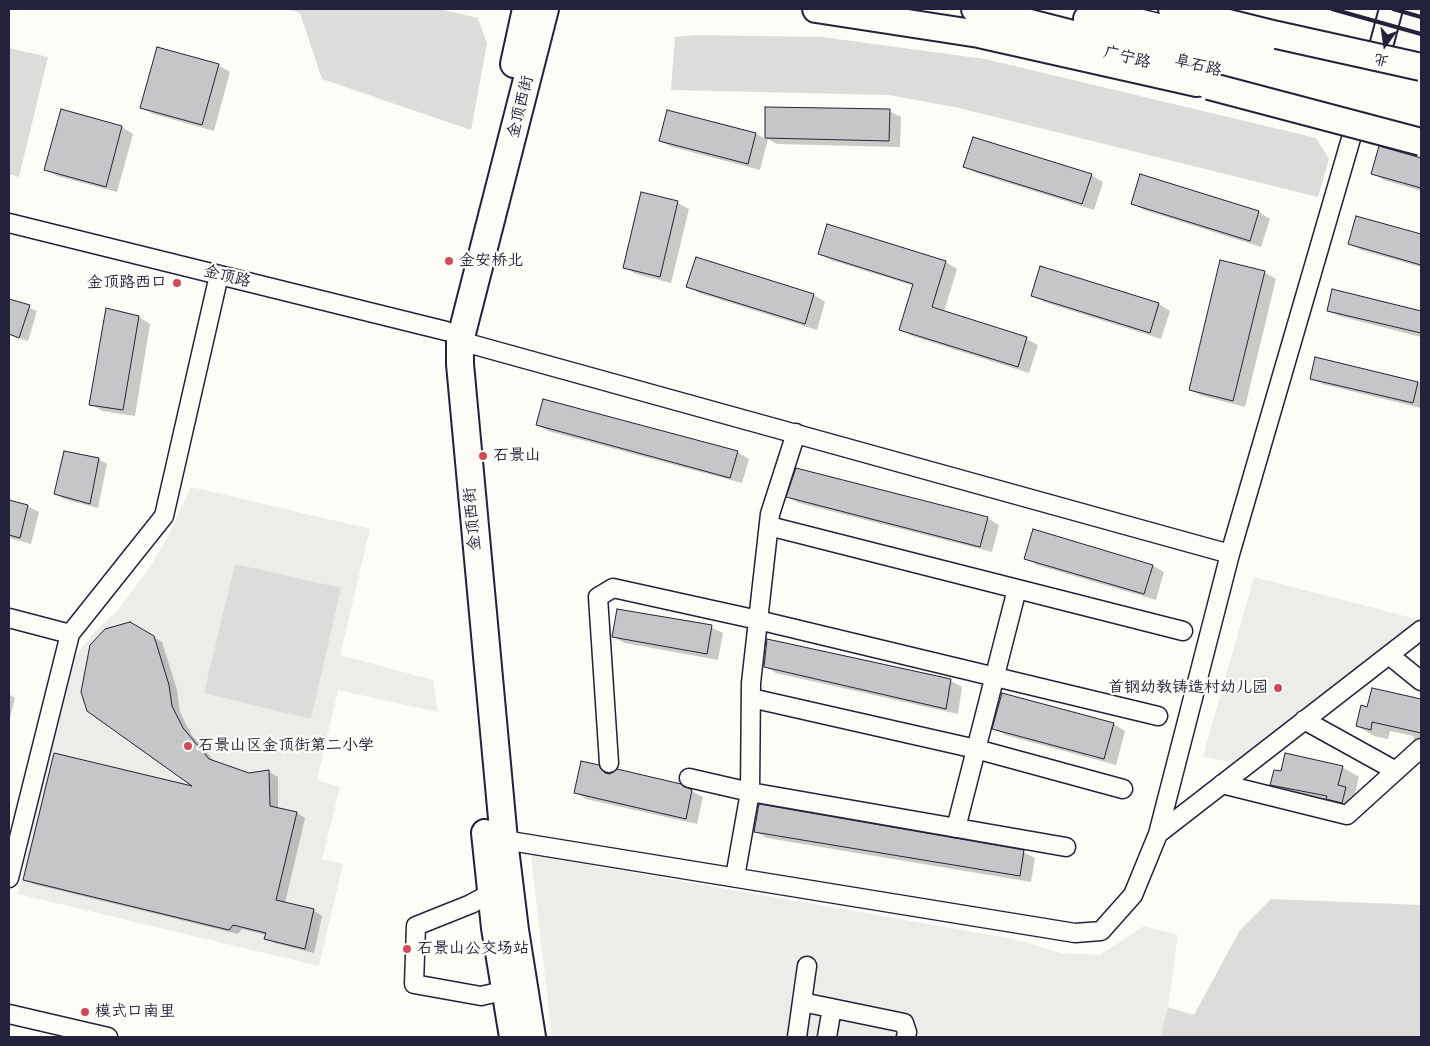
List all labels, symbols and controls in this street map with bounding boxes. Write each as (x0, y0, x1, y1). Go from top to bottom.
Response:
north arrow (1360, 20, 1410, 70)
street label: 广宁路 (1101, 43, 1153, 73)
text: 北 (1372, 50, 1390, 70)
street label: 阜石路 (1172, 51, 1224, 81)
street label: 金顶西街 (504, 74, 538, 140)
place label: 金安桥北 (459, 251, 523, 271)
marker: 金安桥北 (443, 255, 455, 267)
street label: 金顶路 (201, 262, 253, 292)
place label: 金顶路西口 (87, 273, 167, 293)
marker: 金顶路西口 (171, 277, 183, 289)
place label: 石景山 (493, 446, 541, 466)
marker: 石景山 (477, 450, 489, 462)
street label: 金顶西街 (461, 486, 485, 552)
place label: 首钢幼教铸造村幼儿园 (1108, 678, 1268, 698)
marker: 首钢幼教铸造村幼儿园 (1272, 682, 1284, 694)
place label: 石景山区金顶街第二小学 (198, 736, 374, 756)
marker: 石景山区金顶街第二小学 (182, 740, 194, 752)
place label: 石景山公交场站 (417, 939, 529, 959)
marker: 石景山公交场站 (401, 943, 413, 955)
place label: 模式口南里 (95, 1002, 175, 1022)
marker: 模式口南里 (79, 1006, 91, 1018)

